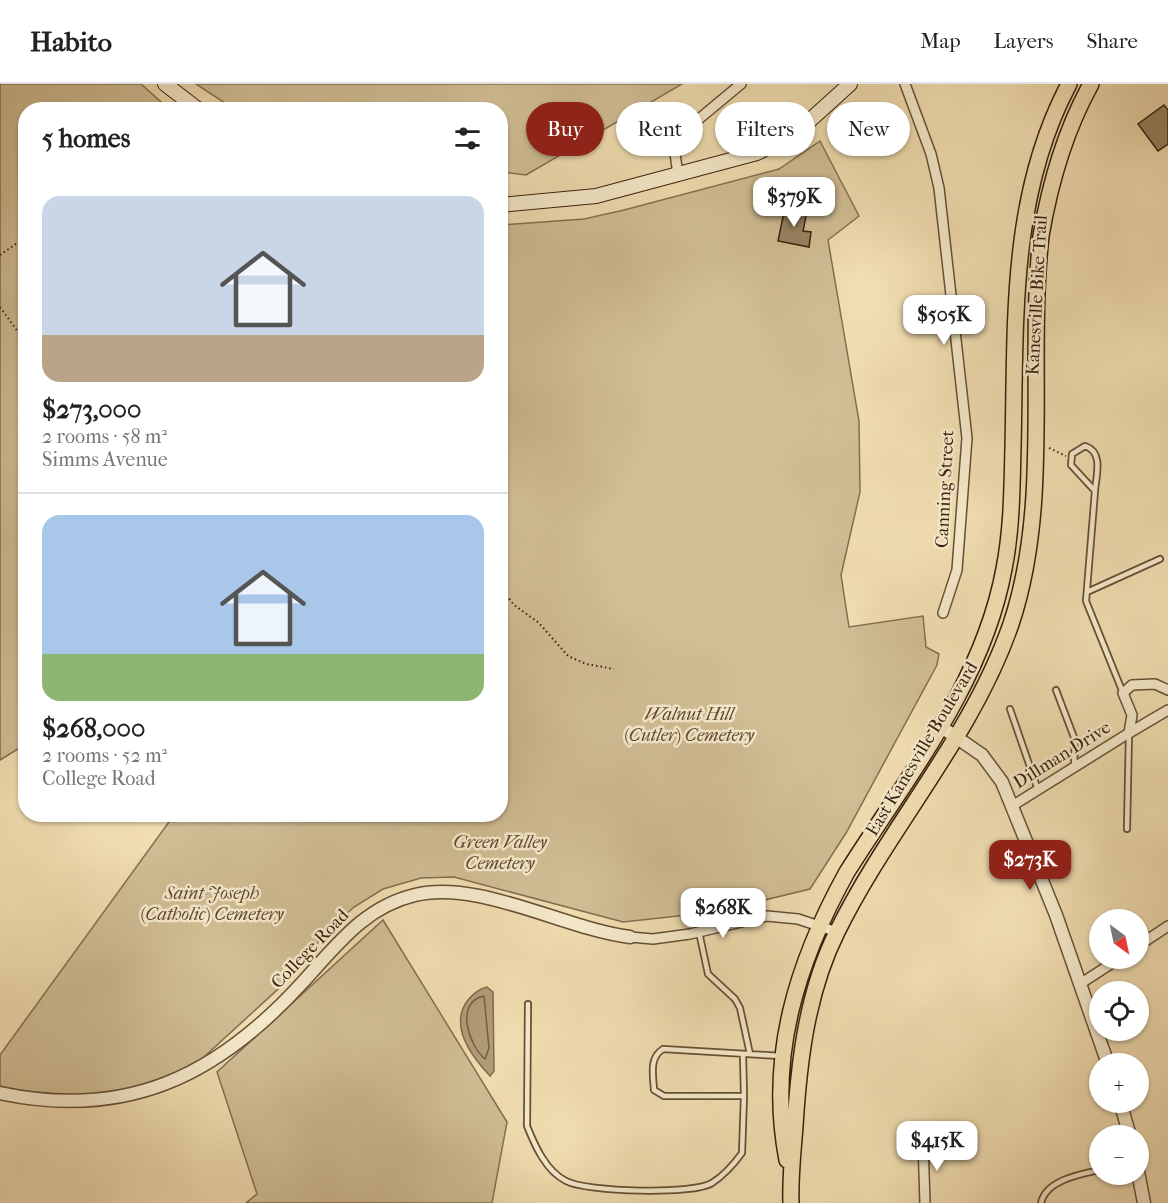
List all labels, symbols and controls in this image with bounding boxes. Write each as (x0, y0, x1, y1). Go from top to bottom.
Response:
text: Habito (30, 25, 112, 58)
text: Map (920, 29, 961, 53)
text: Layers (994, 29, 1053, 53)
text: Share (1086, 29, 1138, 53)
chip: Buy (526, 102, 604, 156)
chip: Rent (616, 102, 703, 156)
chip: Filters (715, 102, 815, 156)
chip: New (827, 102, 910, 156)
icon: filters (451, 122, 484, 155)
text: 5 homes (42, 123, 130, 154)
pin: $379K (752, 177, 836, 228)
text: $379K (767, 185, 821, 208)
street label: Kanesville Bike Trail (1022, 214, 1052, 376)
icon: home (209, 235, 317, 343)
pin: $505K (902, 295, 986, 346)
text: $505K (917, 303, 971, 326)
text: $273,000 (42, 394, 141, 425)
text: 2 rooms · 58 m² (42, 425, 167, 448)
street label: Canning Street (931, 429, 959, 549)
text: Simms Avenue (42, 448, 168, 471)
icon: home (209, 554, 317, 662)
street label: East Kanesville Boulevard (862, 658, 982, 840)
park label: Walnut Hill (Cutler) Cemetery (624, 704, 755, 746)
text: $268,000 (42, 713, 145, 744)
street label: Dillman Drive (1010, 717, 1115, 793)
text: 2 rooms · 52 m² (42, 744, 167, 767)
text: College Road (42, 767, 156, 790)
park label: Green Valley Cemetery (453, 832, 547, 874)
pin: $273K (988, 840, 1072, 891)
text: $273K (1003, 848, 1057, 871)
park label: Saint Joseph (Catholic) Cemetery (140, 883, 284, 925)
pin: $268K (681, 888, 765, 939)
text: $268K (695, 896, 751, 919)
street label: College Road (267, 905, 353, 993)
north arrow (1089, 909, 1149, 969)
map controls (1089, 909, 1149, 1185)
button: locate (1089, 981, 1149, 1041)
button: + (1089, 1053, 1149, 1113)
pin: $415K (895, 1121, 979, 1172)
button: − (1089, 1125, 1149, 1185)
text: $415K (910, 1129, 964, 1152)

